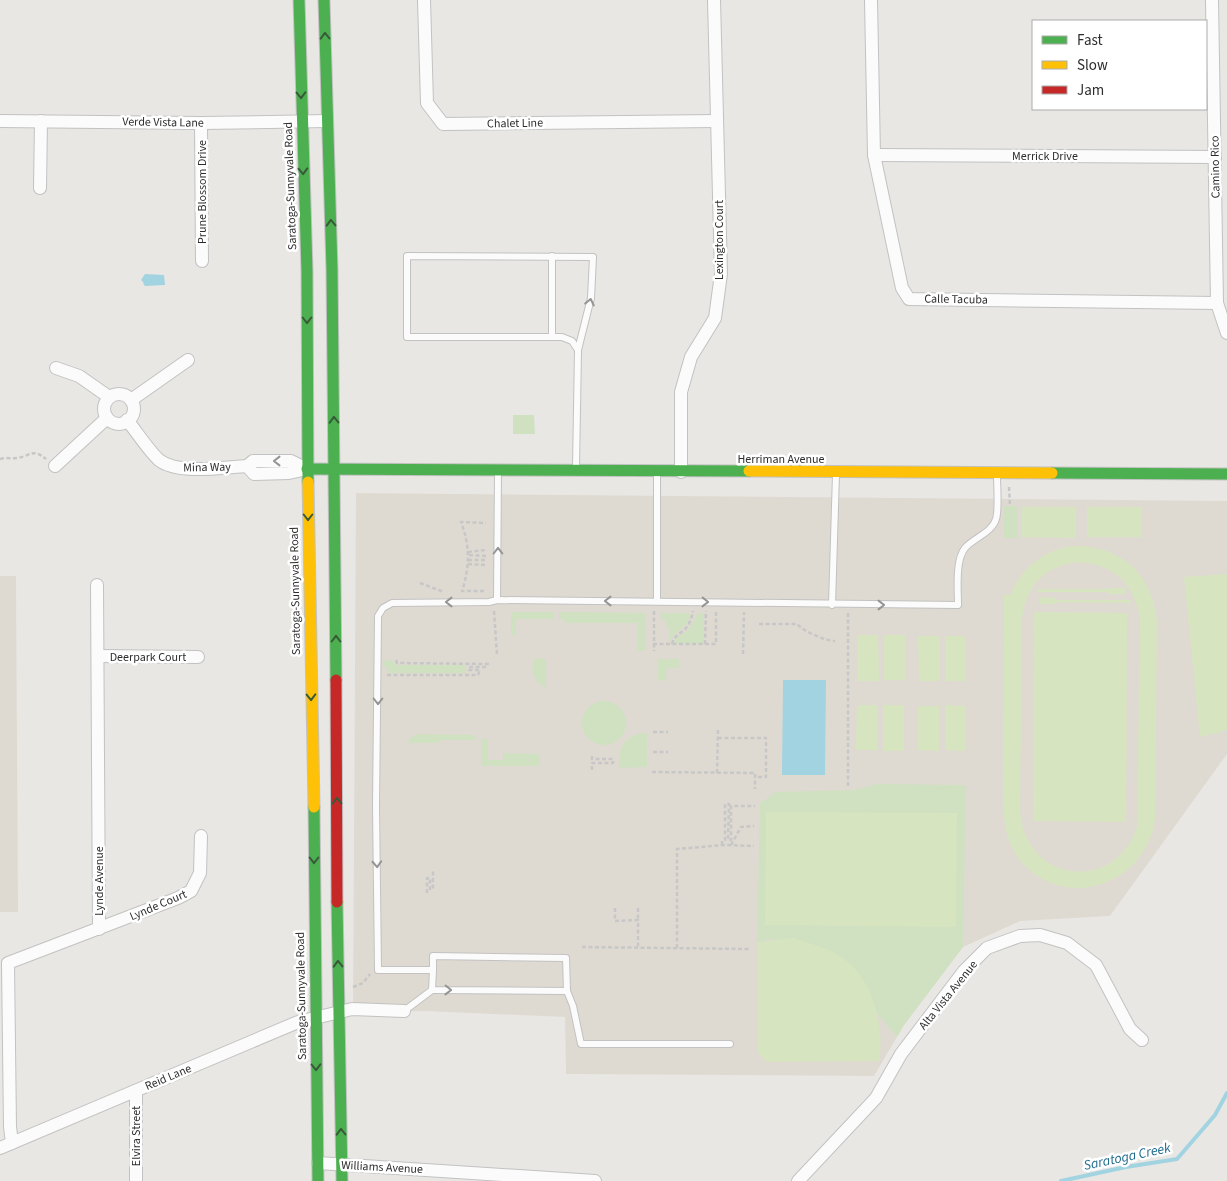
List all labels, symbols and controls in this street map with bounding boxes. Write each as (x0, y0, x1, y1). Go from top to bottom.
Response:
legend (1032, 20, 1207, 110)
text: Fast (1077, 30, 1103, 51)
one-way arrow (320, 32, 330, 40)
text: Slow (1077, 55, 1108, 76)
text: Jam (1077, 80, 1104, 101)
one-way arrow (295, 91, 306, 99)
street label: Verde Vista Lane (122, 113, 204, 132)
street label: Chalet Line (487, 115, 543, 132)
street label: Saratoga-Sunnyvale Road (280, 122, 301, 250)
street label: Camino Rico (1206, 135, 1225, 199)
street label: Prune Blossom Drive (194, 140, 211, 244)
street label: Merrick Drive (1012, 148, 1078, 165)
one-way arrow (298, 168, 308, 175)
street label: Lexington Court (711, 200, 728, 280)
one-way arrow (325, 219, 336, 227)
street label: Calle Tacuba (924, 290, 988, 309)
one-way arrow (584, 298, 595, 307)
one-way arrow (302, 316, 312, 324)
one-way arrow (329, 416, 339, 424)
street label: Herriman Avenue (737, 451, 825, 468)
one-way arrow (273, 456, 280, 466)
street label: Mina Way (183, 459, 231, 476)
one-way arrow (303, 514, 313, 522)
street label: Saratoga-Sunnyvale Road (286, 527, 305, 655)
one-way arrow (493, 547, 503, 555)
one-way arrow (604, 596, 612, 606)
one-way arrow (445, 597, 452, 607)
one-way arrow (702, 597, 710, 608)
one-way arrow (878, 600, 885, 610)
one-way arrow (331, 635, 341, 642)
street label: Deerpark Court (110, 649, 186, 666)
one-way arrow (306, 694, 316, 702)
one-way arrow (373, 698, 383, 705)
one-way arrow (332, 797, 342, 805)
street label: Lynde Avenue (91, 846, 108, 916)
one-way arrow (309, 856, 319, 864)
one-way arrow (372, 860, 383, 868)
street label: Lynde Court (127, 886, 189, 925)
street label: Saratoga-Sunnyvale Road (292, 932, 311, 1060)
street label: Alta Vista Avenue (915, 957, 982, 1034)
one-way arrow (333, 960, 343, 968)
one-way arrow (444, 985, 452, 995)
street label: Reid Lane (142, 1060, 194, 1095)
one-way arrow (311, 1063, 321, 1071)
street label: Elvira Street (128, 1106, 145, 1166)
one-way arrow (336, 1128, 347, 1136)
water label: Saratoga Creek (1082, 1138, 1173, 1176)
street label: Williams Avenue (341, 1157, 423, 1178)

